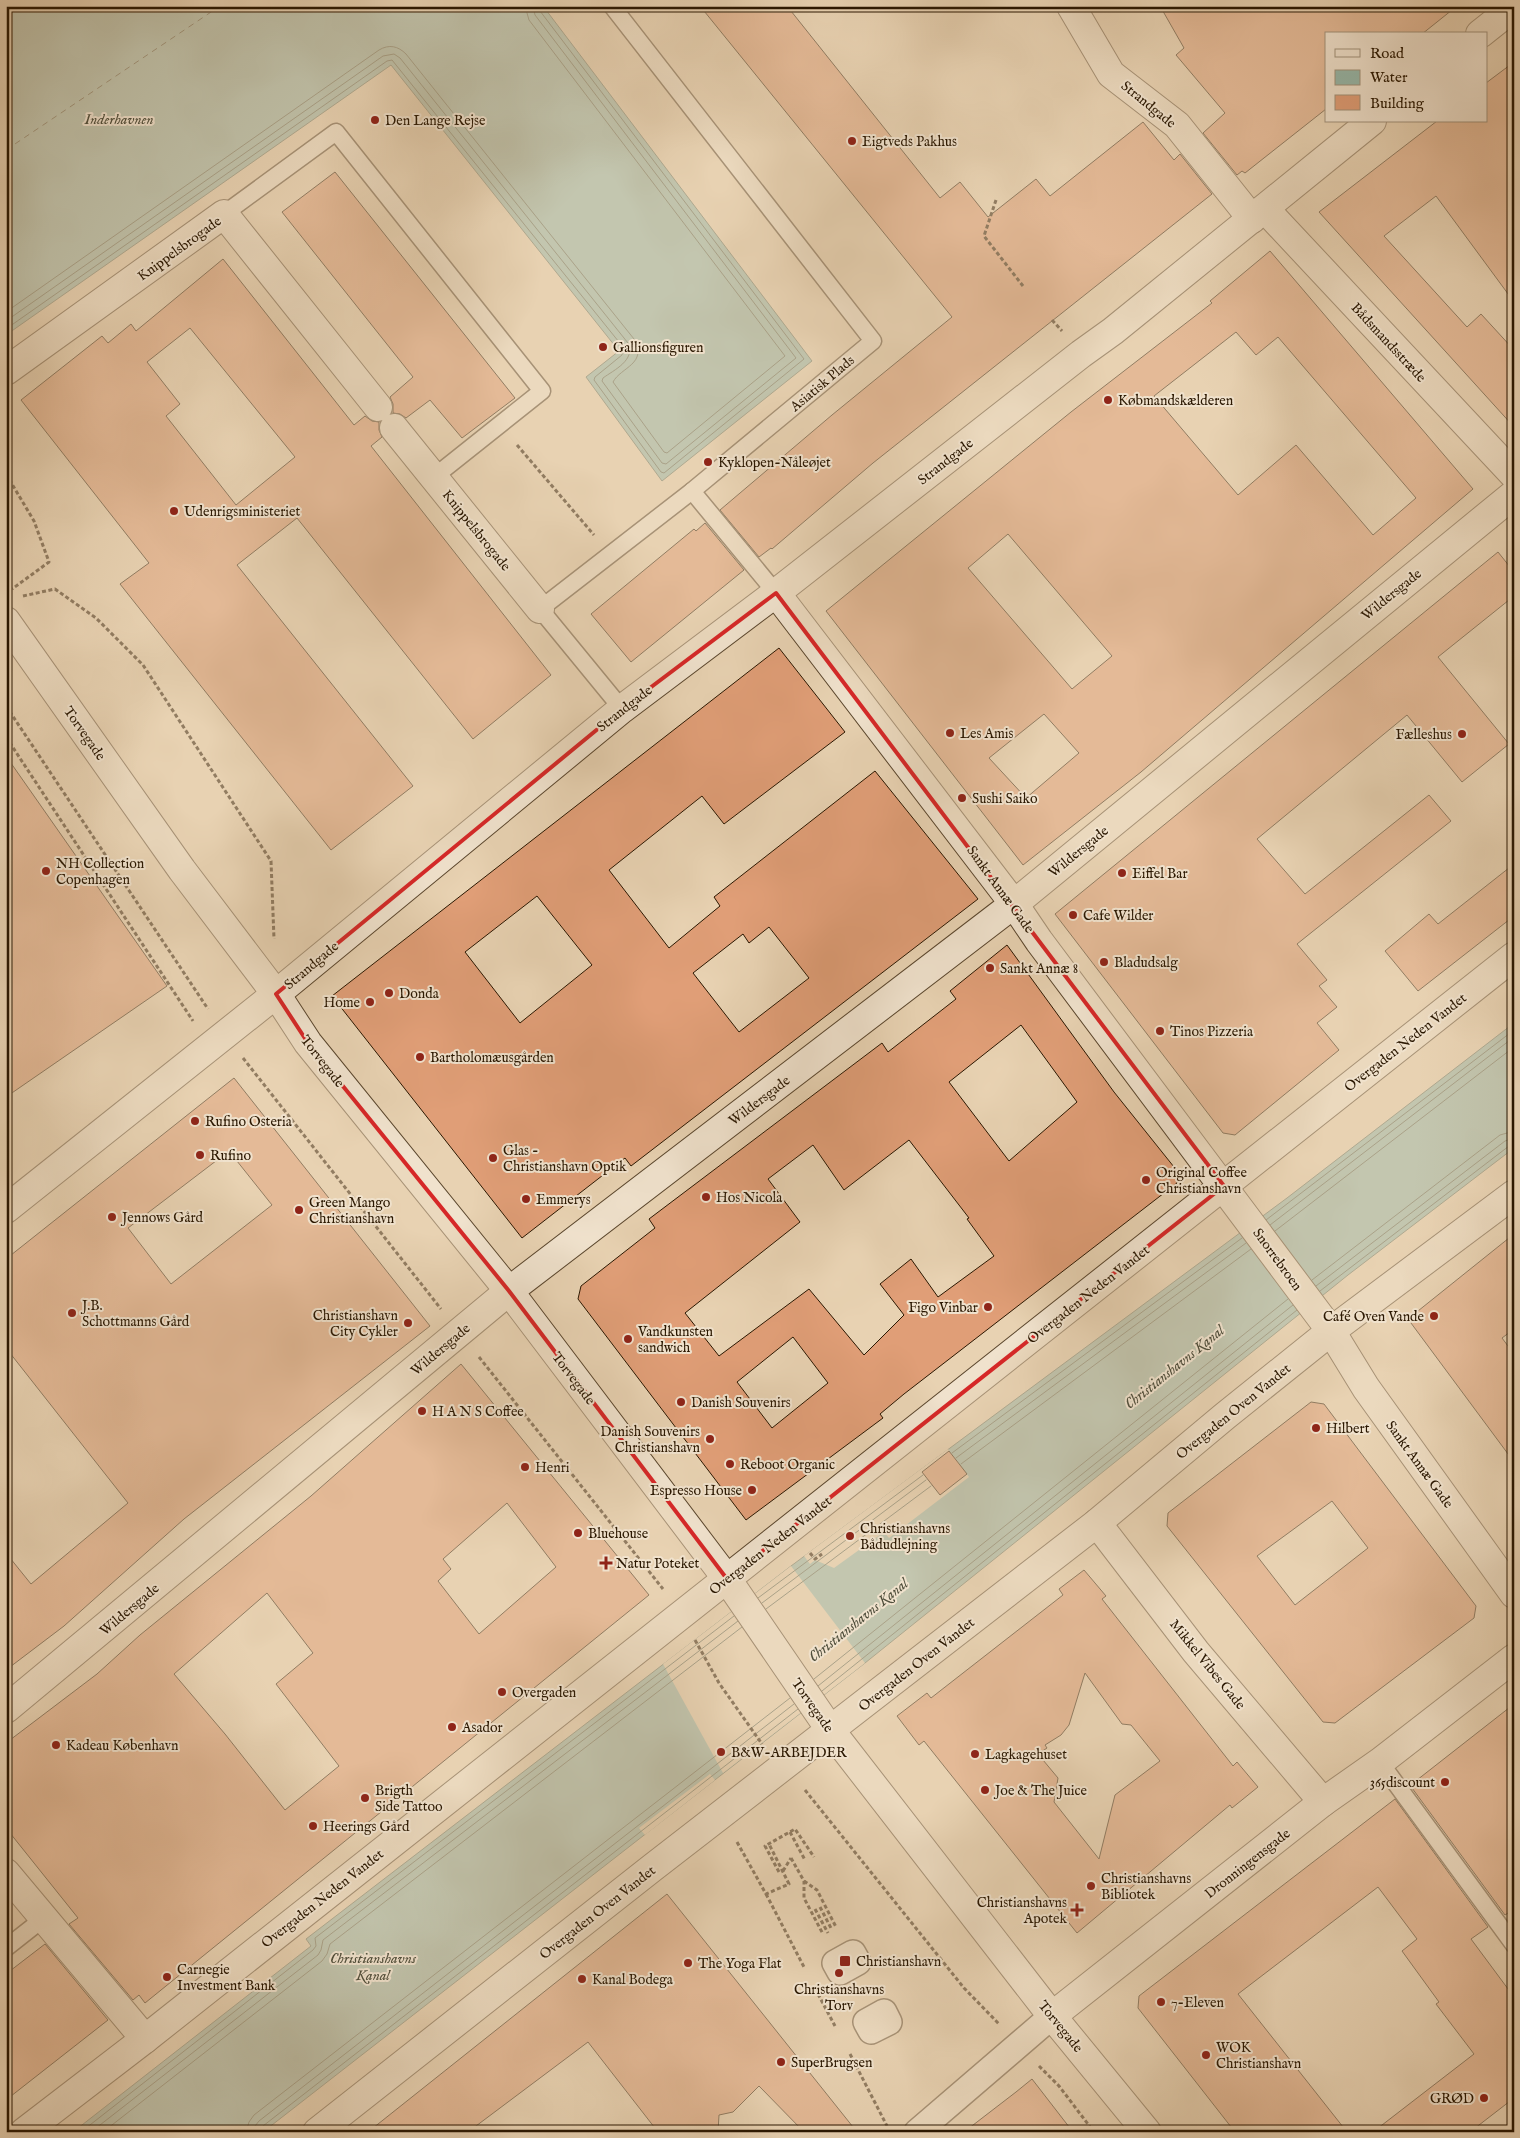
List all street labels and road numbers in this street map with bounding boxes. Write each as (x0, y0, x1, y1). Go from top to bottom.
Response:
street label: Strandgade (1117, 77, 1180, 133)
street label: Knippelsbrogade (134, 212, 226, 285)
street label: Bådsmandsstræde (1347, 299, 1430, 387)
street label: Asiatisk Plads (786, 352, 859, 417)
street label: Strandgade (914, 434, 977, 489)
street label: Knippelsbrogade (438, 486, 515, 575)
street label: Wildersgade (1358, 565, 1426, 625)
street label: Strandgade (593, 681, 656, 736)
street label: Torvegade (59, 703, 110, 764)
street label: Wildersgade (1045, 822, 1113, 882)
street label: Sankt Annæ Gade (962, 842, 1038, 937)
street label: Strandgade (281, 937, 343, 994)
street label: Overgaden Neden Vandet (1341, 989, 1471, 1096)
street label: Torvegade (296, 1032, 349, 1092)
street label: Wildersgade (725, 1071, 794, 1130)
street label: Snorrebroen (1248, 1225, 1306, 1295)
street label: Overgaden Neden Vandet (1024, 1241, 1154, 1348)
street label: Wildersgade (407, 1319, 475, 1380)
street label: Torvegade (547, 1349, 599, 1409)
street label: Overgaden Oven Vandet (1173, 1360, 1295, 1464)
street label: Sankt Annæ Gade (1381, 1417, 1457, 1512)
street label: Overgaden Neden Vandet (706, 1492, 836, 1599)
street label: Wildersgade (96, 1579, 164, 1640)
street label: Overgaden Oven Vandet (855, 1614, 978, 1716)
street label: Mikkel Vibes Gade (1165, 1616, 1249, 1714)
street label: Torvegade (787, 1675, 838, 1736)
street label: Dronningensgade (1201, 1824, 1295, 1903)
street label: Overgaden Neden Vandet (258, 1845, 388, 1952)
street label: Overgaden Oven Vandet (536, 1862, 659, 1964)
street label: Torvegade (1034, 1997, 1087, 2057)

